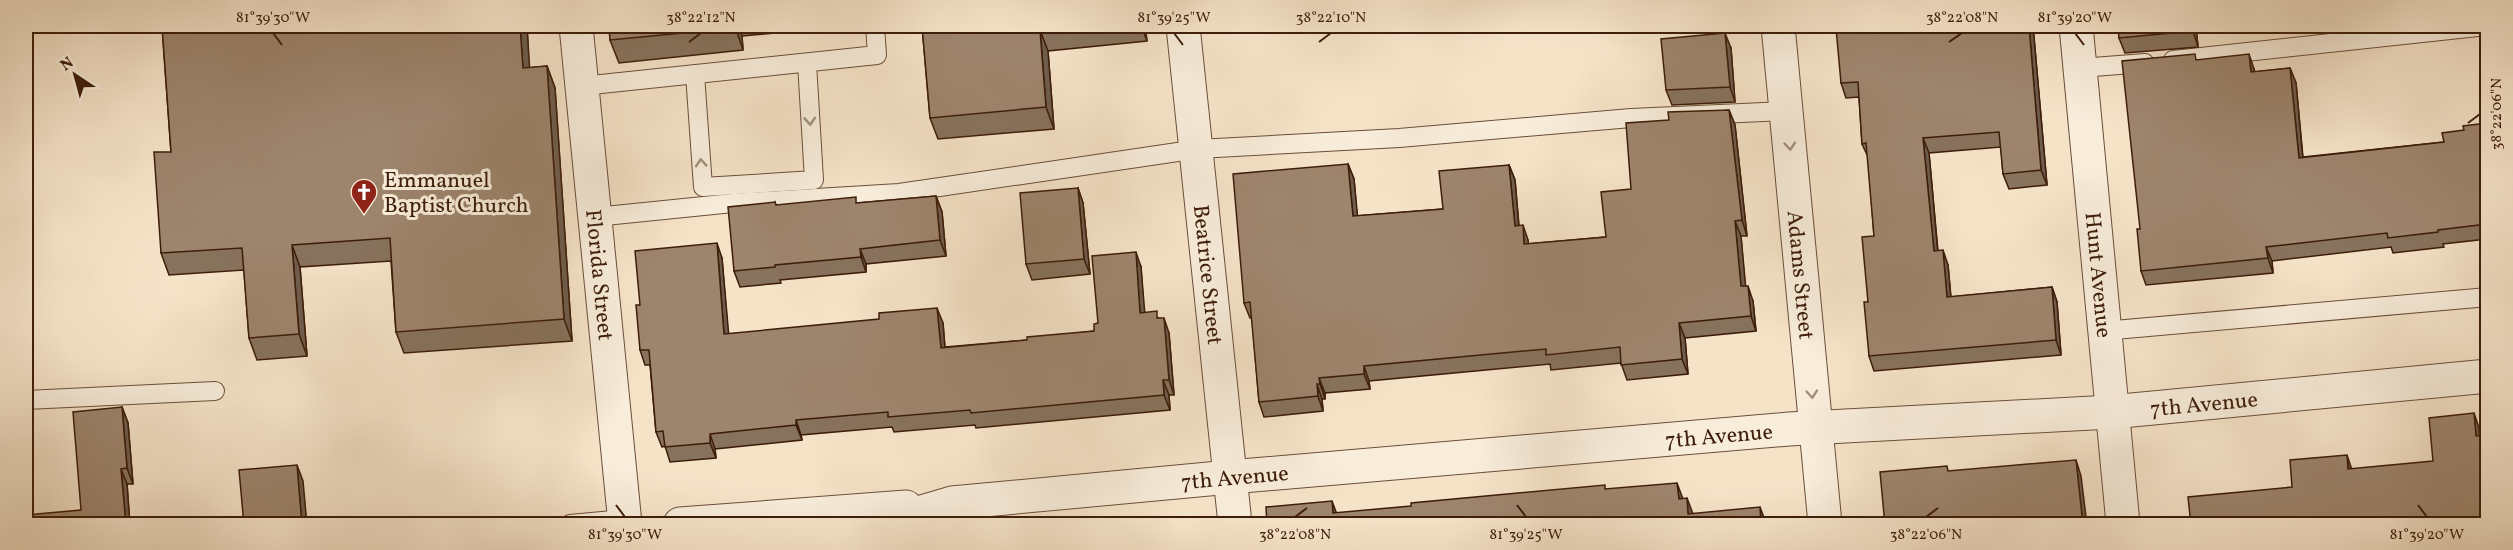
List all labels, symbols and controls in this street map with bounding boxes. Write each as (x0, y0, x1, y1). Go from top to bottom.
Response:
text: 81°39'30"W (236, 8, 310, 29)
text: 38°22'12"N (666, 8, 736, 29)
text: 81°39'25"W (1138, 8, 1210, 29)
text: 38°22'10"N (1296, 8, 1366, 29)
text: 38°22'08"N (1926, 8, 1998, 29)
text: 81°39'20"W (2038, 8, 2112, 29)
north arrow (45, 45, 105, 105)
text: N (56, 52, 79, 77)
text: 38°22'06"N (2487, 78, 2508, 150)
one-way arrow (804, 116, 817, 125)
one-way arrow (1783, 142, 1796, 151)
one-way arrow (695, 159, 708, 168)
place label: Emmanuel Baptist Church (384, 166, 529, 222)
church icon: Emmanuel Baptist Church (349, 177, 379, 215)
street label: Beatrice Street (1184, 203, 1229, 347)
street label: Florida Street (576, 208, 620, 343)
street label: Adams Street (1777, 209, 1821, 341)
street label: Hunt Avenue (2076, 211, 2118, 339)
street label: 7th Avenue (2149, 385, 2259, 426)
one-way arrow (1805, 389, 1818, 399)
street label: 7th Avenue (1664, 417, 1774, 458)
street label: 7th Avenue (1180, 459, 1290, 500)
text: 81°39'30"W (588, 525, 662, 546)
text: 38°22'08"N (1259, 525, 1331, 546)
text: 81°39'25"W (1490, 525, 1562, 546)
text: 38°22'06"N (1890, 525, 1962, 546)
text: 81°39'20"W (2390, 525, 2464, 546)

